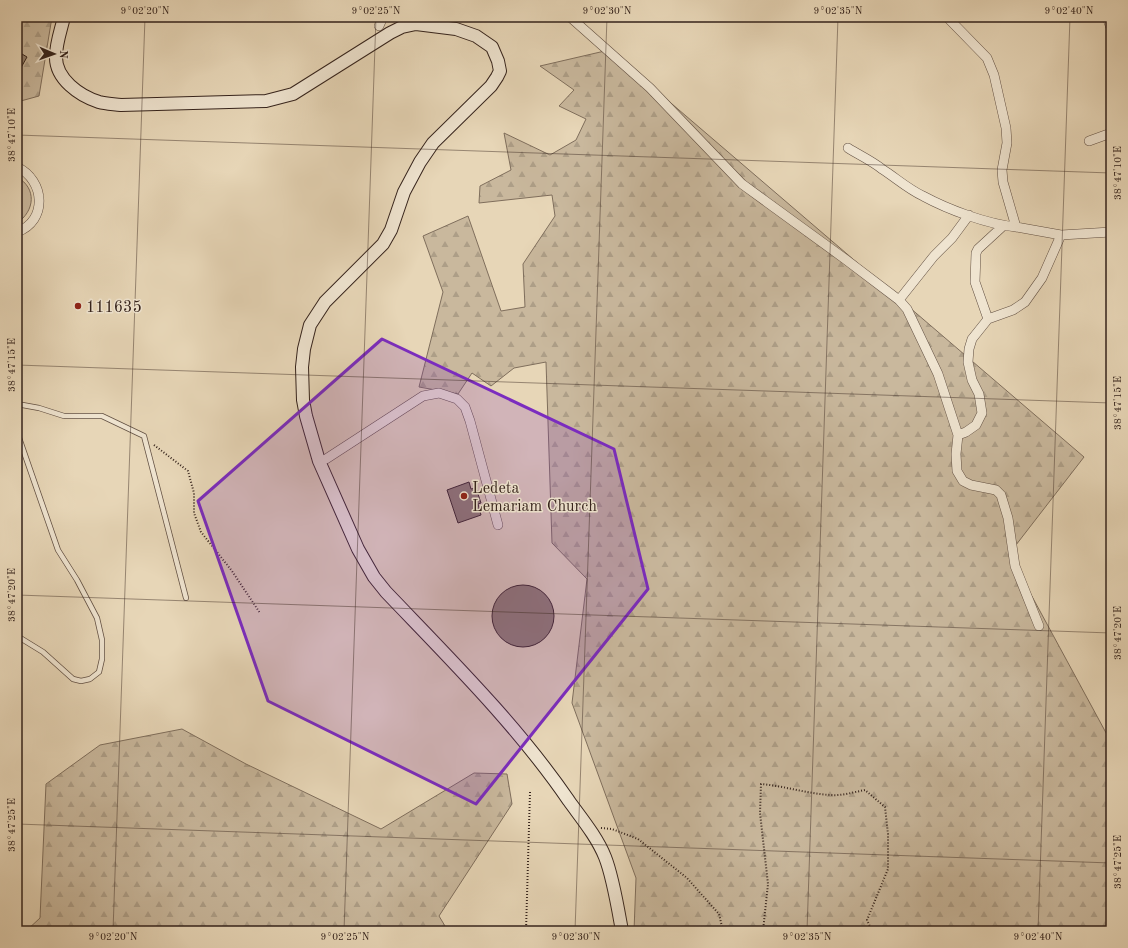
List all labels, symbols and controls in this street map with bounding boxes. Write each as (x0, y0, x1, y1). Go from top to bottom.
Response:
text: 9°02'20"N (121, 6, 170, 16)
text: 9°02'25"N (352, 6, 401, 16)
text: 9°02'30"N (583, 6, 632, 16)
text: 9°02'35"N (814, 6, 863, 16)
text: 9°02'40"N (1045, 6, 1094, 16)
north arrow (34, 34, 74, 74)
text: N (57, 50, 68, 59)
text: 38°47'10"E (7, 108, 17, 162)
text: 38°47'10"E (1113, 146, 1123, 200)
place label: 111635 (86, 300, 142, 316)
marker: 111635 (73, 301, 83, 311)
text: 38°47'15"E (7, 338, 17, 392)
text: 38°47'15"E (1113, 376, 1123, 430)
place label: Ledeta Lemariam Church (472, 481, 597, 515)
marker: Ledeta Lemariam Church (459, 491, 469, 501)
text: 38°47'20"E (7, 568, 17, 622)
text: 38°47'20"E (1113, 606, 1123, 660)
text: 38°47'25"E (7, 798, 17, 852)
text: 38°47'25"E (1113, 835, 1123, 889)
text: 9°02'20"N (89, 932, 138, 942)
text: 9°02'25"N (321, 932, 370, 942)
text: 9°02'30"N (552, 932, 601, 942)
text: 9°02'35"N (783, 932, 832, 942)
text: 9°02'40"N (1014, 932, 1063, 942)

